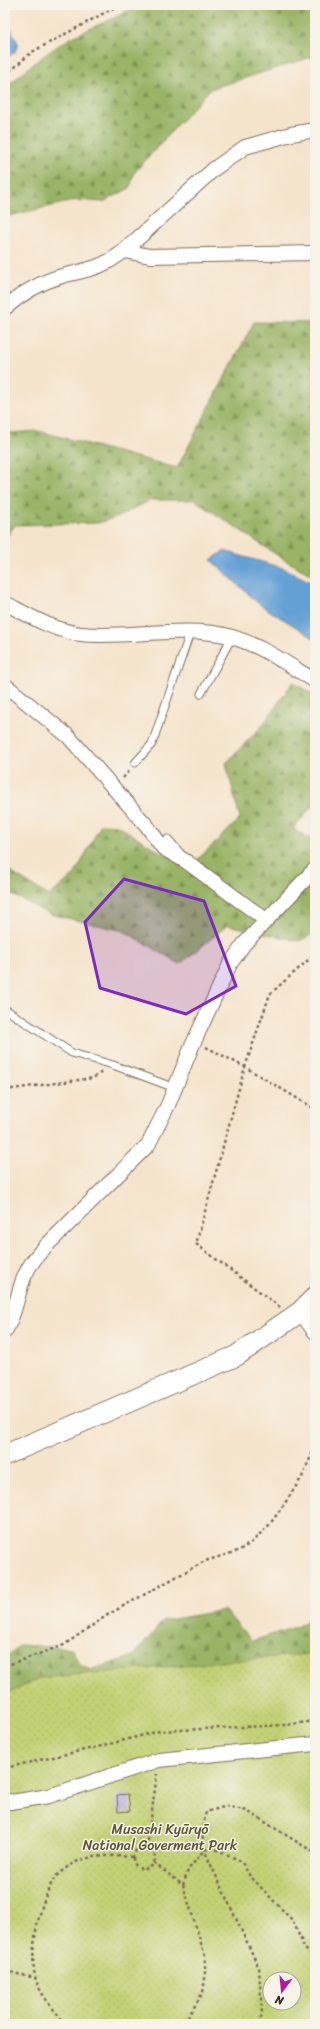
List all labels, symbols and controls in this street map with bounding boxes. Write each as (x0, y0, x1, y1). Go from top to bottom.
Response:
park label: Musashi Kyūryō National Goverment Park (83, 1817, 238, 1858)
north arrow (262, 1971, 302, 2011)
text: N (273, 1990, 287, 2011)

